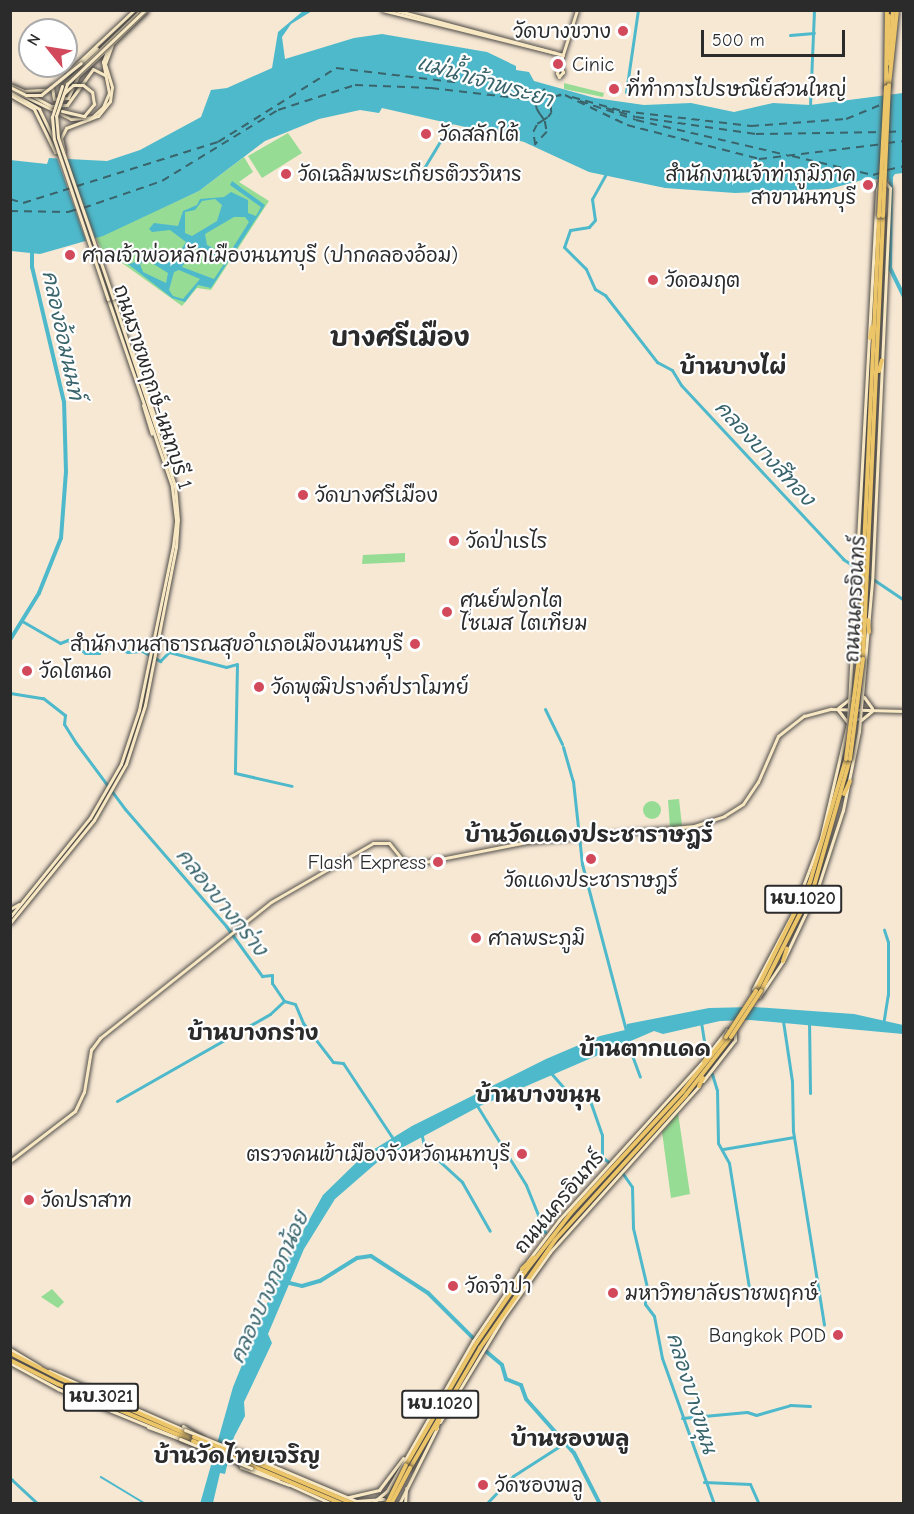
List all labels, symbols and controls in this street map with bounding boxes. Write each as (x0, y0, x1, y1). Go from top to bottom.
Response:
north arrow (18, 18, 78, 78)
scale bar (704, 18, 848, 56)
place label: วัดบางขวาง (513, 19, 611, 43)
marker: วัดบางขวาง (616, 24, 630, 38)
text: 500 m (712, 30, 765, 51)
text: N (24, 31, 45, 49)
water label: แม่น้ำเจ้าพระยา (414, 50, 556, 112)
place label: Cinic (572, 52, 614, 76)
marker: Cinic (549, 55, 567, 73)
place label: ที่ทำการไปรษณีย์สวนใหญ่ (626, 77, 846, 101)
marker: ที่ทำการไปรษณีย์สวนใหญ่ (607, 82, 621, 96)
place label: วัดสลักใต้ (438, 122, 519, 146)
marker: วัดสลักใต้ (419, 127, 433, 141)
place label: วัดเฉลิมพระเกียรติวรวิหาร (298, 162, 522, 186)
place label: สำนักงานเจ้าท่าภูมิภาค สาขานนทบุรี (665, 162, 856, 209)
marker: วัดเฉลิมพระเกียรติวรวิหาร (279, 167, 293, 181)
marker: สำนักงานเจ้าท่าภูมิภาค สาขานนทบุรี (861, 178, 875, 192)
place label: ศาลเจ้าพ่อหลักเมืองนนทบุรี (ปากคลองอ้อม) (82, 243, 458, 267)
marker: ศาลเจ้าพ่อหลักเมืองนนทบุรี (ปากคลองอ้อม) (63, 248, 77, 262)
water label: คลองอ้อมนนท์ (37, 268, 89, 402)
place label: วัดอมฤต (665, 268, 740, 292)
marker: วัดอมฤต (646, 273, 660, 287)
street label: ถนนราชพฤกษ์-นนทบุรี 1 (109, 282, 197, 492)
district label: บางศรีเมือง (330, 323, 470, 355)
district label: บ้านบางไผ่ (680, 355, 786, 381)
water label: คลองบางสีทอง (710, 395, 820, 511)
place label: วัดบางศรีเมือง (315, 483, 438, 507)
marker: วัดบางศรีเมือง (296, 488, 310, 502)
place label: วัดป่าเรไร (466, 529, 548, 553)
marker: วัดป่าเรไร (447, 534, 461, 548)
street label: ถนนนครอินทร์ (840, 535, 870, 663)
place label: ศูนย์ฟอกไต ไซเมส ไตเทียม (460, 588, 588, 635)
marker: ศูนย์ฟอกไต ไซเมส ไตเทียม (438, 603, 456, 621)
place label: สำนักงานสาธารณสุขอำเภอเมืองนนทบุรี (70, 632, 403, 656)
marker: สำนักงานสาธารณสุขอำเภอเมืองนนทบุรี (408, 637, 422, 651)
place label: วัดโตนด (39, 659, 112, 683)
marker: วัดโตนด (20, 664, 34, 678)
place label: วัดพุฒิปรางค์ปราโมทย์ (271, 675, 469, 699)
marker: วัดพุฒิปรางค์ปราโมทย์ (252, 680, 266, 694)
district label: บ้านวัดแดงประชาราษฎร์ (465, 823, 713, 849)
water label: คลองบางกร่าง (171, 843, 273, 961)
place label: Flash Express (308, 850, 426, 874)
marker: วัดแดงประชาราษฎร์ (584, 852, 598, 866)
marker: Flash Express (431, 855, 445, 869)
place label: วัดแดงประชาราษฎร์ (504, 868, 678, 892)
road number: นบ.1020 (764, 884, 842, 914)
place label: ศาลพระภูมิ (488, 926, 585, 950)
marker: ศาลพระภูมิ (469, 931, 483, 945)
district label: บ้านบางกร่าง (187, 1021, 319, 1047)
district label: บ้านตากแดด (579, 1037, 711, 1063)
district label: บ้านบางขนุน (475, 1083, 601, 1109)
place label: ตรวจคนเข้าเมืองจังหวัดนนทบุรี (246, 1142, 510, 1166)
street label: ถนนนครอินทร์ (509, 1146, 609, 1258)
marker: ตรวจคนเข้าเมืองจังหวัดนนทบุรี (515, 1147, 529, 1161)
place label: วัดปราสาท (41, 1188, 132, 1212)
marker: วัดปราสาท (22, 1193, 36, 1207)
water label: คลองบางกอกน้อย (224, 1207, 314, 1367)
place label: วัดจําปา (465, 1274, 532, 1298)
marker: วัดจําปา (446, 1279, 460, 1293)
place label: มหาวิทยาลัยราชพฤกษ์ (625, 1281, 818, 1305)
marker: มหาวิทยาลัยราชพฤกษ์ (606, 1286, 620, 1300)
place label: Bangkok POD (709, 1323, 826, 1347)
marker: Bangkok POD (831, 1328, 845, 1342)
water label: คลองบางขนุน (662, 1330, 722, 1456)
road number: นบ.3021 (62, 1382, 140, 1412)
road number: นบ.1020 (401, 1389, 479, 1419)
district label: บ้านซองพลู (511, 1427, 629, 1453)
district label: บ้านวัดไทยเจริญ (154, 1444, 320, 1470)
place label: วัดซองพลู (495, 1473, 583, 1497)
marker: วัดซองพลู (476, 1478, 490, 1492)

